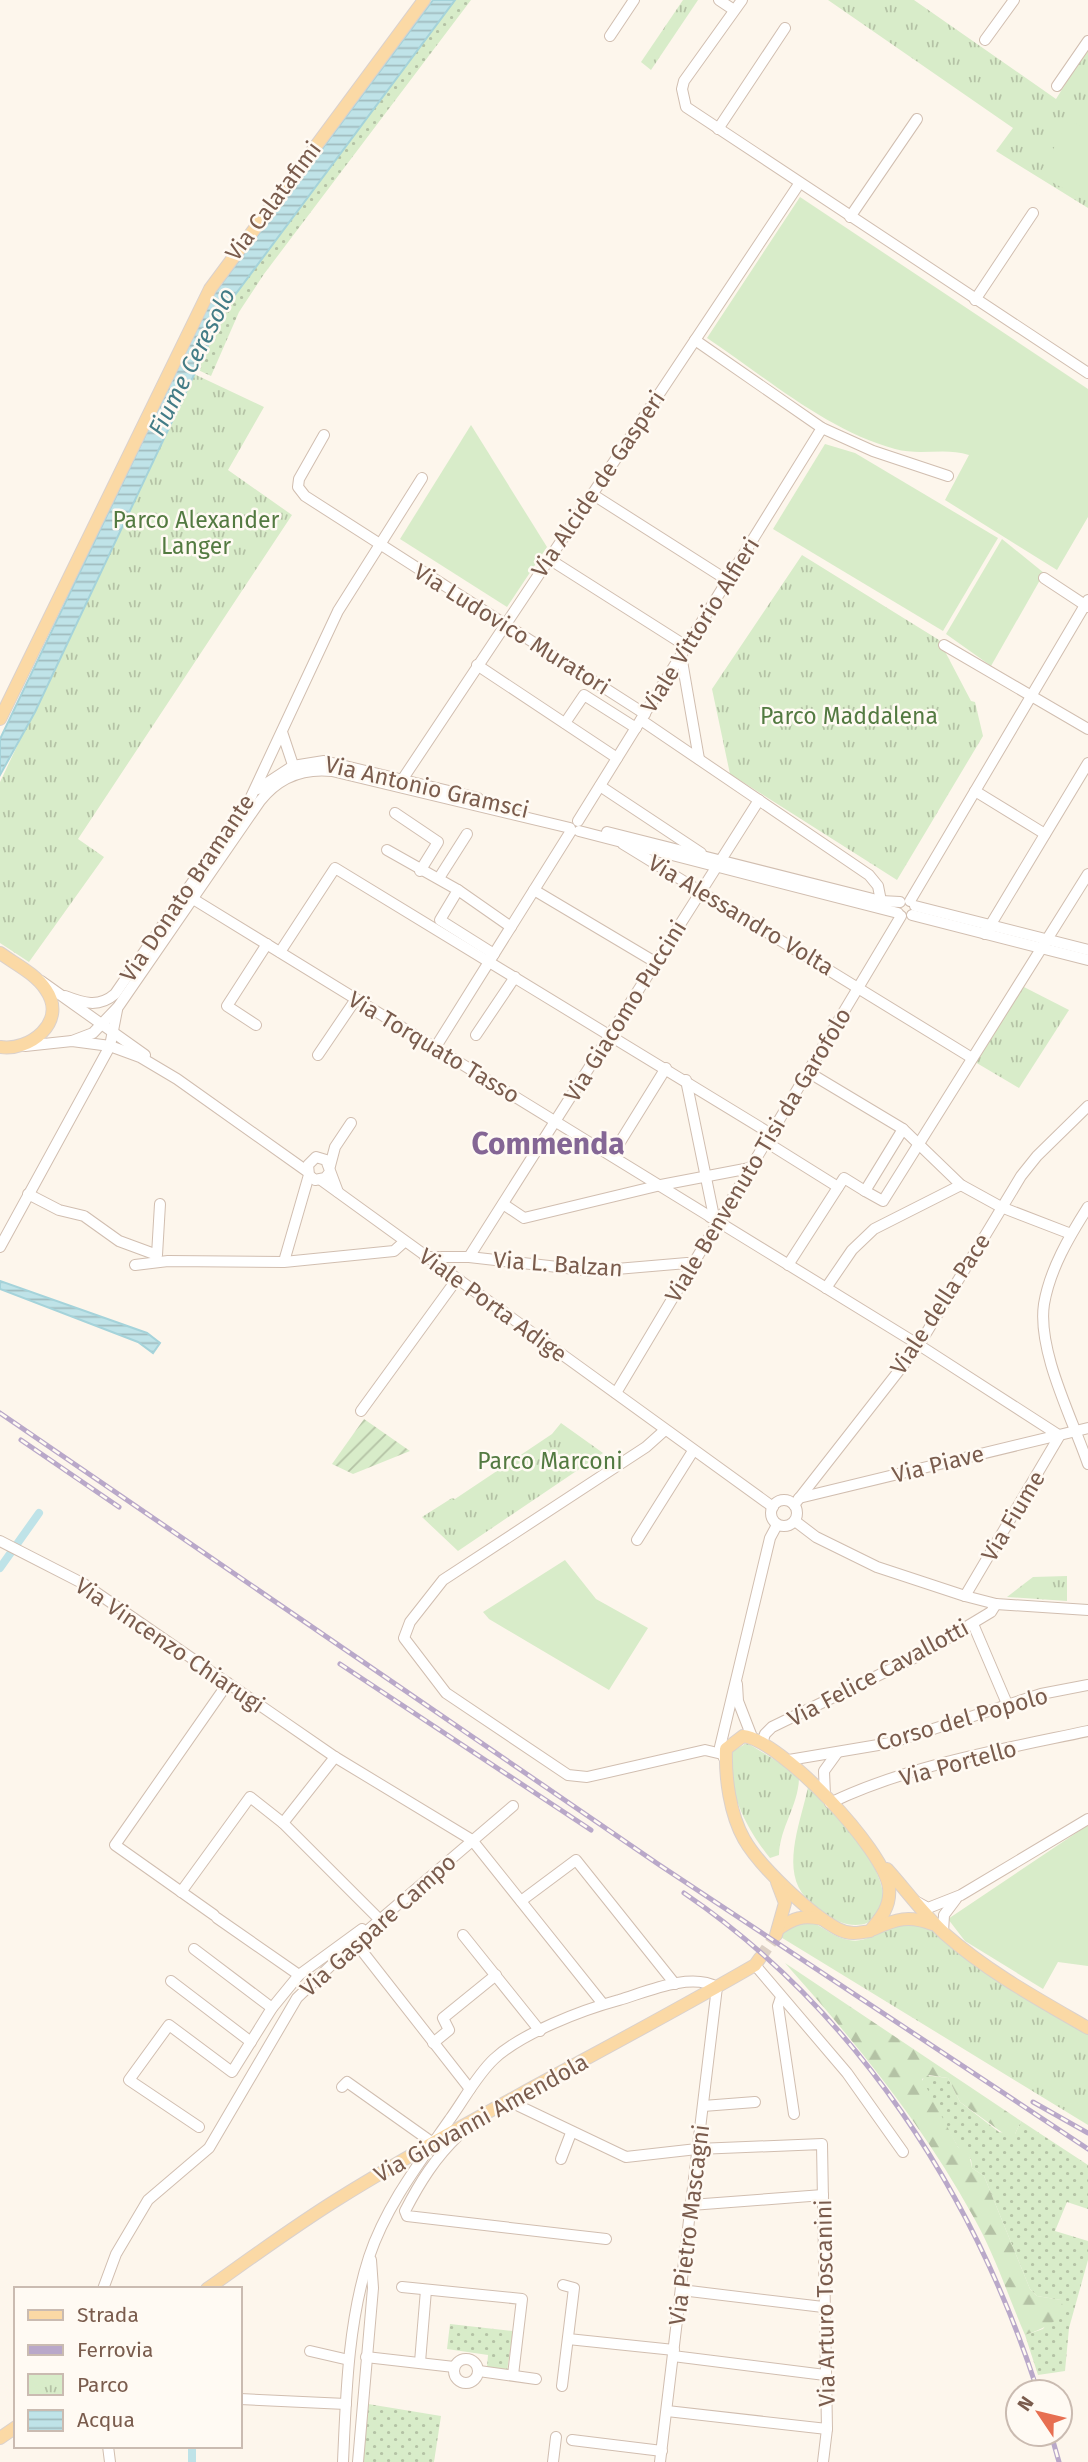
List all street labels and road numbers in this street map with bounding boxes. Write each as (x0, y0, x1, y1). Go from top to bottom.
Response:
street label: Via Calatafimi (219, 136, 327, 266)
street label: Via Alcide de Gasperi (525, 385, 671, 583)
street label: Viale Vittorio Alfieri (635, 532, 765, 718)
street label: Via Ludovico Muratori (409, 557, 615, 701)
street label: Via Antonio Gramsci (322, 750, 532, 824)
street label: Via Donato Bramante (114, 789, 260, 987)
street label: Via Alessandro Volta (643, 848, 839, 982)
street label: Via Giacomo Puccini (558, 915, 692, 1107)
street label: Via Torquato Tasso (343, 985, 525, 1109)
street label: Viale Benvenuto Tisi da Garofolo (659, 1003, 857, 1307)
street label: Viale della Pace (884, 1228, 996, 1380)
street label: Viale Porta Adige (414, 1242, 572, 1368)
street label: Via L. Balzan (492, 1246, 624, 1282)
street label: Via Piave (889, 1439, 987, 1489)
street label: Via Fiume (975, 1466, 1051, 1566)
street label: Via Vincenzo Chiarugi (70, 1571, 270, 1719)
street label: Via Felice Cavallotti (783, 1613, 973, 1733)
street label: Corso del Popolo (873, 1681, 1051, 1757)
street label: Via Portello (896, 1734, 1020, 1792)
street label: Via Gaspare Campo (294, 1848, 462, 2002)
street label: Via Giovanni Amendola (369, 2047, 593, 2189)
street label: Via Pietro Mascagni (663, 2123, 715, 2327)
street label: Via Arturo Toscanini (809, 2199, 841, 2407)

